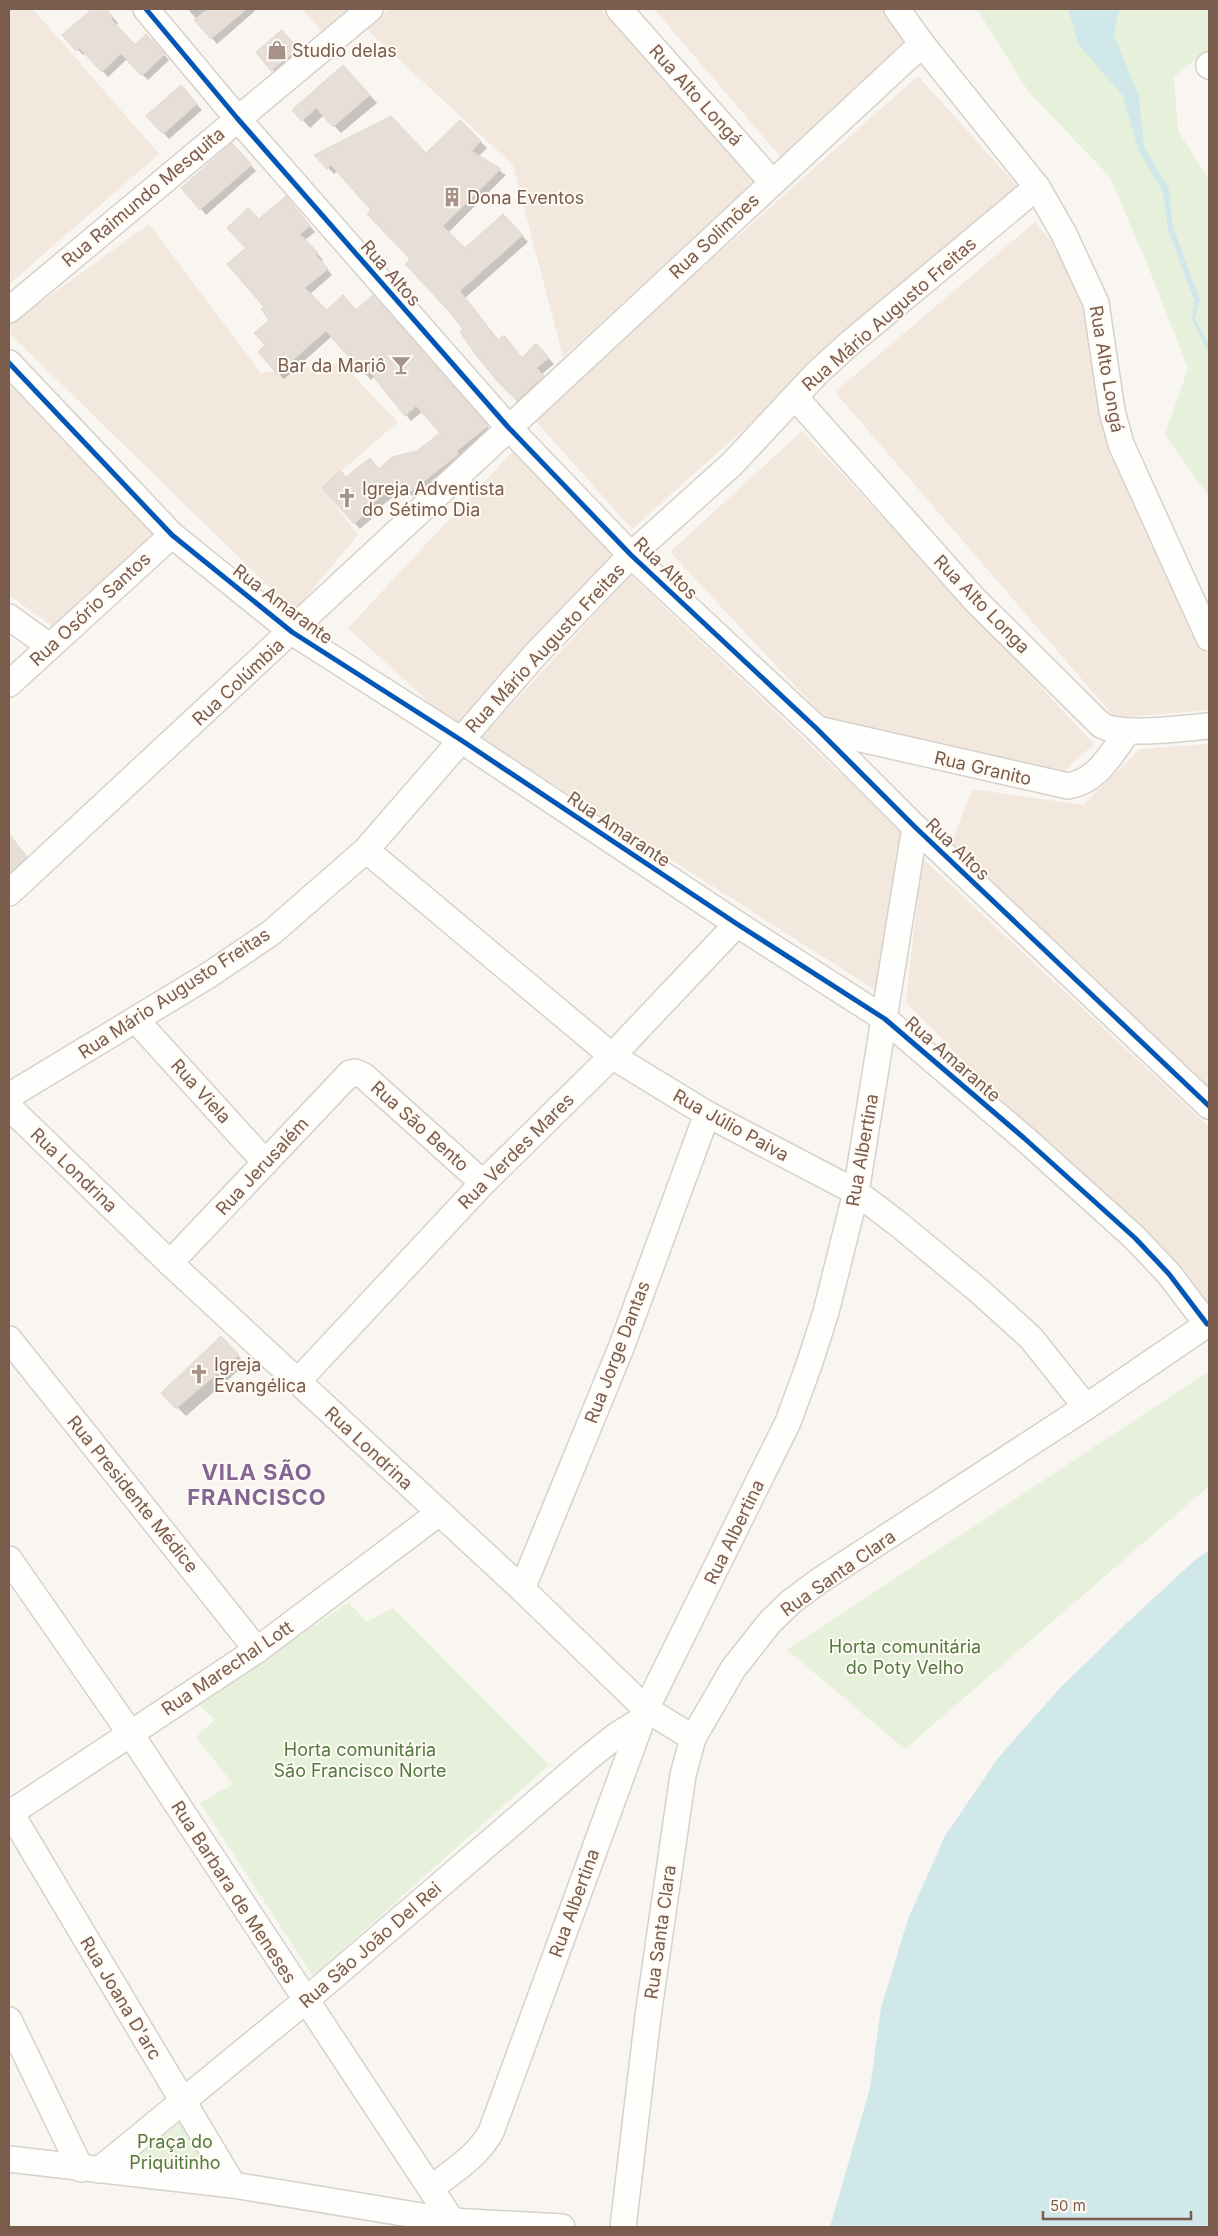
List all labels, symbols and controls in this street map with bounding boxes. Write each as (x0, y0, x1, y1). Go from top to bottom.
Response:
shop icon: Studio delas (266, 39, 288, 61)
place label: Studio delas (292, 40, 397, 61)
street label: Rua Alto Longá (645, 40, 747, 150)
street label: Rua Raimundo Mesquita (57, 123, 229, 271)
building icon: Dona Eventos (441, 186, 463, 208)
place label: Dona Eventos (467, 187, 584, 208)
street label: Rua Solimões (665, 189, 763, 283)
street label: Rua Mário Augusto Freitas (798, 233, 980, 395)
street label: Rua Altos (357, 236, 425, 310)
street label: Rua Alto Longá (1085, 304, 1129, 434)
bar icon: Bar da Mariô (390, 354, 412, 376)
place label: Bar da Mariô (278, 355, 386, 376)
place label: Igreja Adventista do Sétimo Dia (362, 478, 505, 520)
church icon: Igreja Adventista do Sétimo Dia (336, 487, 358, 509)
street label: Rua Altos (630, 533, 702, 603)
street label: Rua Osório Santos (25, 548, 155, 670)
street label: Rua Alto Longa (930, 550, 1034, 658)
street label: Rua Mário Augusto Freitas (461, 559, 629, 737)
street label: Rua Amarante (229, 560, 337, 648)
street label: Rua Colúmbia (188, 634, 288, 730)
street label: Rua Granito (932, 747, 1034, 789)
street label: Rua Amarante (564, 787, 674, 871)
street label: Rua Altos (922, 814, 994, 884)
street label: Rua Mário Augusto Freitas (74, 923, 274, 1063)
street label: Rua Amarante (901, 1012, 1005, 1106)
street label: Rua Viela (167, 1055, 235, 1127)
street label: Rua São Bento (367, 1077, 473, 1175)
street label: Rua Júlio Paiva (669, 1085, 793, 1165)
street label: Rua Verdes Mares (454, 1089, 578, 1213)
street label: Rua Albertina (842, 1092, 882, 1208)
street label: Rua Jerusalém (211, 1113, 313, 1219)
street label: Rua Londrina (26, 1123, 122, 1217)
street label: Rua Jorge Dantas (580, 1278, 654, 1426)
place label: Igreja Evangélica (214, 1354, 306, 1396)
church icon: Igreja Evangélica (188, 1363, 210, 1385)
street label: Rua Londrina (321, 1402, 417, 1494)
street label: Rua Presidente Médice (63, 1411, 203, 1577)
district label: VILA SÃO FRANCISCO (187, 1459, 327, 1510)
street label: Rua Albertina (700, 1476, 768, 1588)
street label: Rua Santa Clara (777, 1526, 899, 1620)
street label: Rua Marechal Lott (157, 1616, 297, 1720)
park label: Horta comunitária do Poty Velho (829, 1636, 981, 1678)
park label: Horta comunitária São Francisco Norte (273, 1739, 447, 1781)
street label: Rua Barbara de Meneses (167, 1797, 301, 1987)
street label: Rua Albertina (545, 1846, 603, 1960)
street label: Rua Santa Clara (640, 1864, 680, 2000)
street label: Rua São João Del Rei (295, 1878, 445, 2012)
street label: Rua Joana D'arc (76, 1933, 166, 2063)
park label: Praça do Priquitinho (129, 2131, 221, 2173)
scale bar (1043, 2188, 1190, 2220)
text: 50 m (1050, 2196, 1086, 2215)

